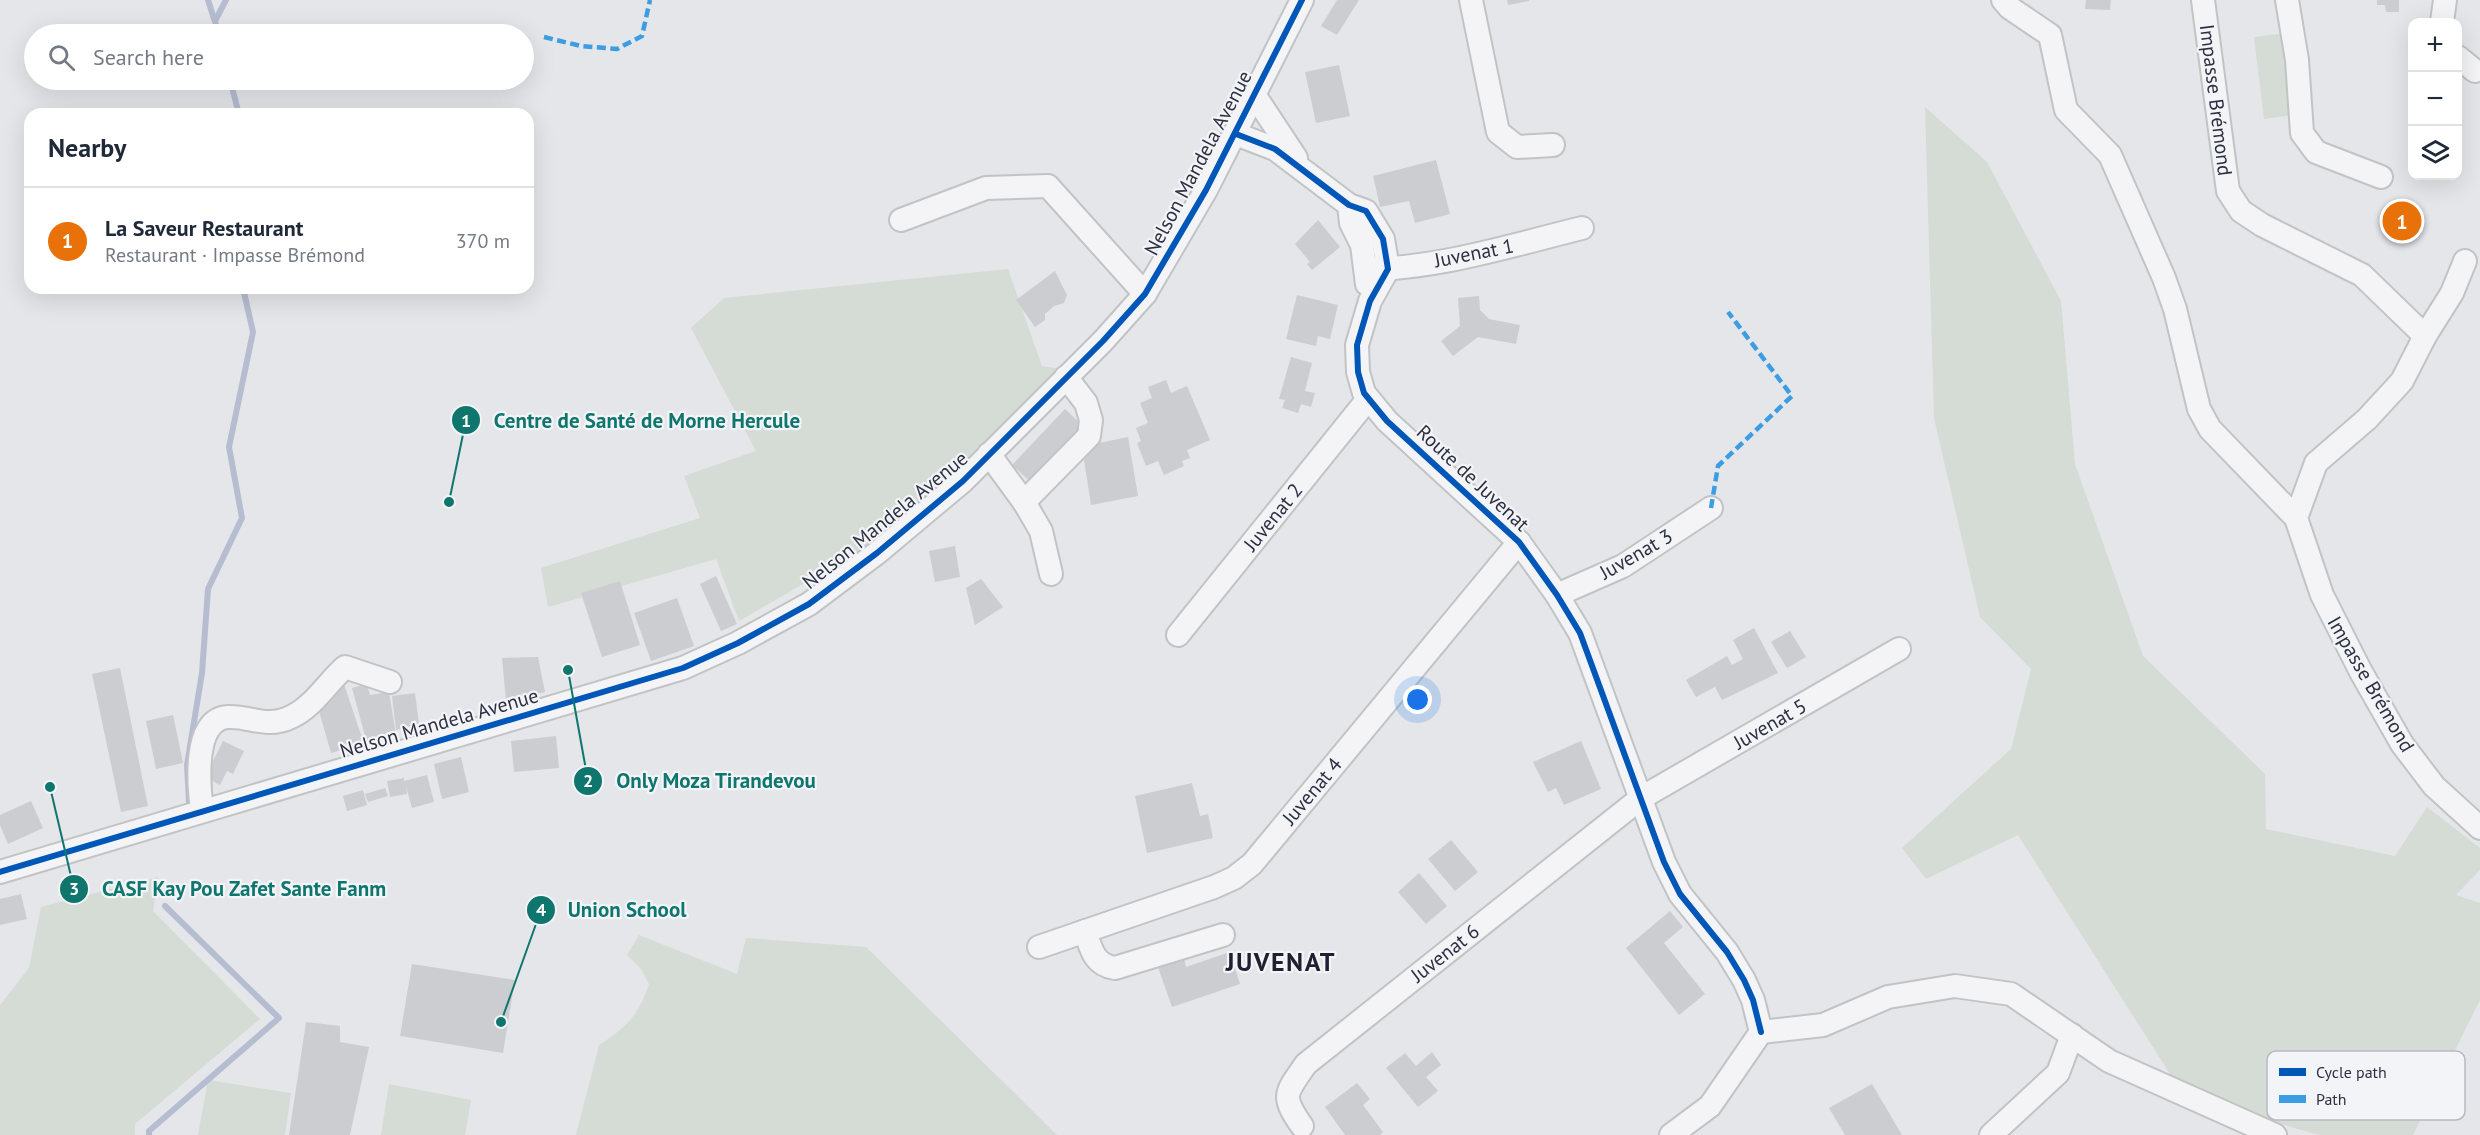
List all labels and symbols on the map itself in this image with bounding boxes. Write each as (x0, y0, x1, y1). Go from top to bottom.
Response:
street label: Impasse Brémond (2194, 23, 2238, 177)
street label: Nelson Mandela Avenue (1138, 66, 1258, 260)
pin: 1 (2382, 198, 2422, 244)
street label: Juvenat 1 (1431, 233, 1516, 274)
callout: Centre de Santé de Morne Hercule (451, 401, 812, 440)
text: Centre de Santé de Morne Hercule (494, 407, 800, 434)
text: 1 (461, 409, 471, 432)
street label: Route de Juvenat (1411, 419, 1535, 537)
street label: Nelson Mandela Avenue (797, 445, 973, 595)
street label: Juvenat 2 (1237, 478, 1308, 557)
street label: Juvenat 3 (1594, 523, 1677, 586)
street label: Impasse Brémond (2322, 611, 2420, 757)
street label: Nelson Mandela Avenue (337, 682, 541, 764)
your location (1403, 685, 1432, 714)
street label: Juvenat 5 (1728, 693, 1811, 756)
street label: Juvenat 4 (1276, 752, 1348, 831)
callout: Only Moza Tirandevou (573, 761, 829, 800)
text: Only Moza Tirandevou (616, 767, 816, 794)
text: 2 (583, 769, 593, 792)
callout: CASF Kay Pou Zafet Sante Fanm (59, 869, 399, 908)
text: CASF Kay Pou Zafet Sante Fanm (102, 875, 386, 902)
text: 3 (69, 877, 79, 900)
callout: Union School (526, 890, 698, 929)
text: Union School (568, 896, 687, 923)
text: 4 (536, 898, 546, 921)
street label: Juvenat 6 (1405, 918, 1485, 989)
district label: JUVENAT (1225, 945, 1336, 978)
legend (2267, 1051, 2465, 1120)
text: Cycle path (2316, 1062, 2387, 1082)
text: Path (2316, 1089, 2347, 1109)

